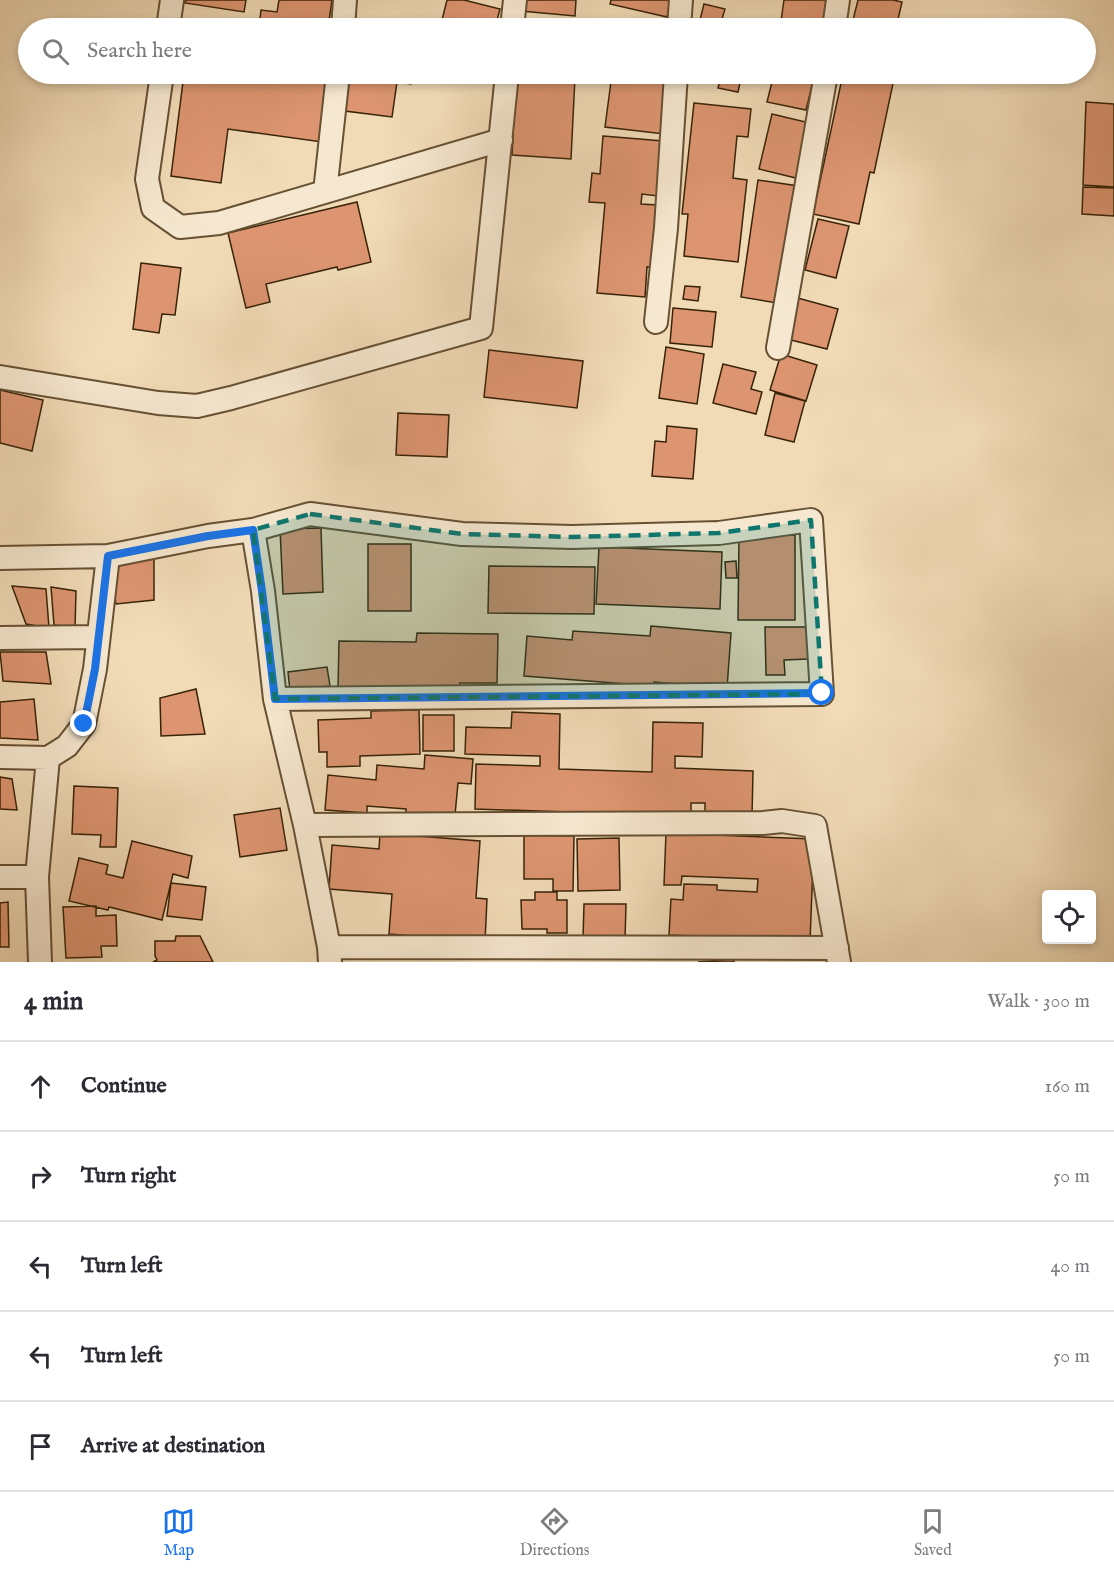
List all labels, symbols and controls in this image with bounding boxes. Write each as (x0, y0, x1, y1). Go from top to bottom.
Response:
search box (18, 18, 1096, 84)
icon: search (39, 35, 72, 68)
text: Search here (87, 37, 192, 65)
route start (808, 679, 834, 705)
route end (70, 710, 96, 736)
map controls (1042, 890, 1096, 944)
button: locate (1042, 890, 1096, 944)
text: 4 min (24, 985, 83, 1018)
text: Walk · 300 m (987, 989, 1090, 1014)
icon: ahead (24, 1070, 57, 1103)
text: Continue (81, 1072, 167, 1100)
text: 160 m (1044, 1074, 1090, 1099)
icon: right (24, 1160, 57, 1193)
text: Turn right (81, 1162, 176, 1190)
text: 50 m (1053, 1164, 1090, 1189)
icon: left (24, 1250, 57, 1283)
text: Turn left (81, 1252, 163, 1280)
text: 40 m (1051, 1254, 1090, 1279)
icon: left (24, 1340, 57, 1373)
text: Turn left (81, 1342, 163, 1370)
text: 50 m (1053, 1344, 1090, 1369)
icon: arrive (24, 1430, 57, 1463)
text: Arrive at destination (81, 1432, 265, 1460)
tab: Map (162, 1505, 195, 1561)
tab: Directions (520, 1505, 589, 1561)
tab: Saved (914, 1505, 952, 1561)

